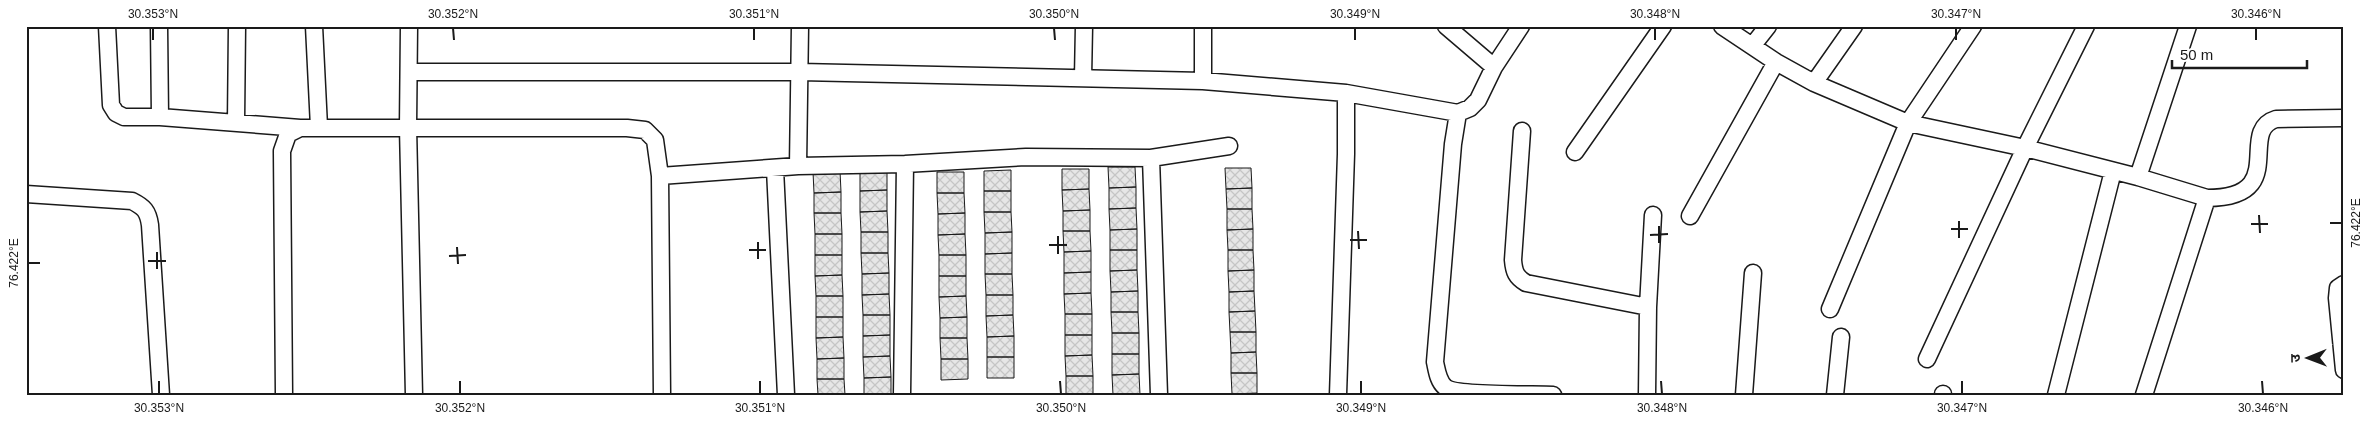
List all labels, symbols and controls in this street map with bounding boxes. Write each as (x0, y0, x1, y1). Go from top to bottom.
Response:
text: 30.353°N (128, 7, 178, 21)
text: 30.352°N (428, 7, 478, 21)
text: 30.351°N (729, 7, 779, 21)
text: 30.350°N (1029, 7, 1079, 21)
text: 30.349°N (1330, 7, 1380, 21)
text: 30.348°N (1630, 7, 1680, 21)
text: 30.347°N (1931, 7, 1981, 21)
text: 30.346°N (2231, 7, 2281, 21)
scale bar (2172, 38, 2308, 70)
text: 50 m (2180, 46, 2213, 63)
text: 76.422°E (2349, 198, 2363, 248)
text: 76.422°E (7, 238, 21, 288)
north arrow (2282, 334, 2332, 384)
text: उ (2287, 353, 2303, 362)
text: 30.353°N (134, 401, 184, 415)
text: 30.352°N (435, 401, 485, 415)
text: 30.351°N (735, 401, 785, 415)
text: 30.350°N (1036, 401, 1086, 415)
text: 30.349°N (1336, 401, 1386, 415)
text: 30.348°N (1637, 401, 1687, 415)
text: 30.347°N (1937, 401, 1987, 415)
text: 30.346°N (2238, 401, 2288, 415)

